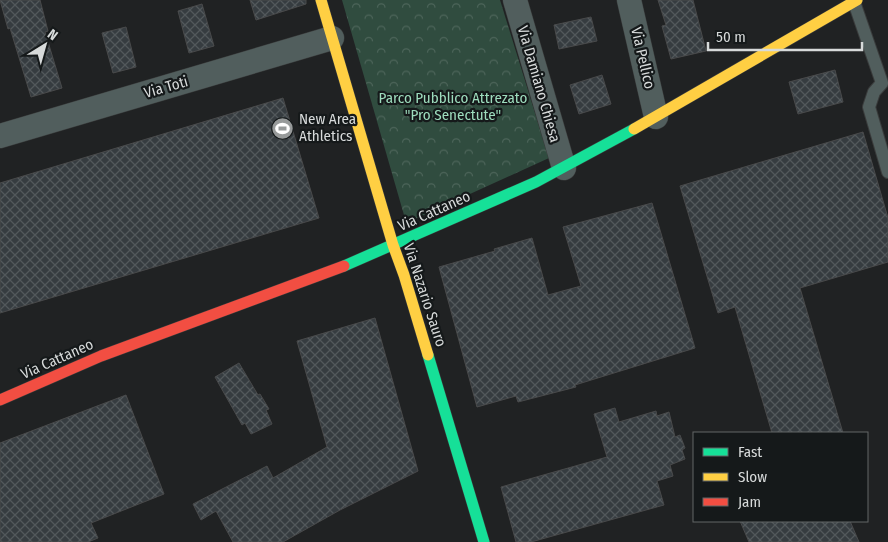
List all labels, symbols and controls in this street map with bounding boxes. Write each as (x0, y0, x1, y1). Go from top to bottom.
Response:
north arrow (20, 20, 70, 70)
scale bar (708, 20, 862, 52)
street label: Via Damiano Chiesa (514, 24, 564, 144)
street label: Via Pellico (627, 25, 659, 91)
text: N (44, 26, 61, 44)
text: 50 m (716, 28, 746, 46)
street label: Via Toti (142, 72, 190, 102)
park label: Parco Pubblico Attrezato "Pro Senectute" (379, 89, 528, 124)
place label: New Area Athletics (299, 110, 356, 145)
sports icon: New Area Athletics (271, 116, 295, 140)
street label: Via Cattaneo (395, 187, 473, 235)
street label: Via Nazario Sauro (400, 241, 450, 349)
street label: Via Cattaneo (18, 335, 96, 383)
legend (693, 432, 868, 522)
text: Fast (738, 443, 762, 461)
text: Slow (738, 468, 767, 486)
text: Jam (738, 493, 761, 511)

